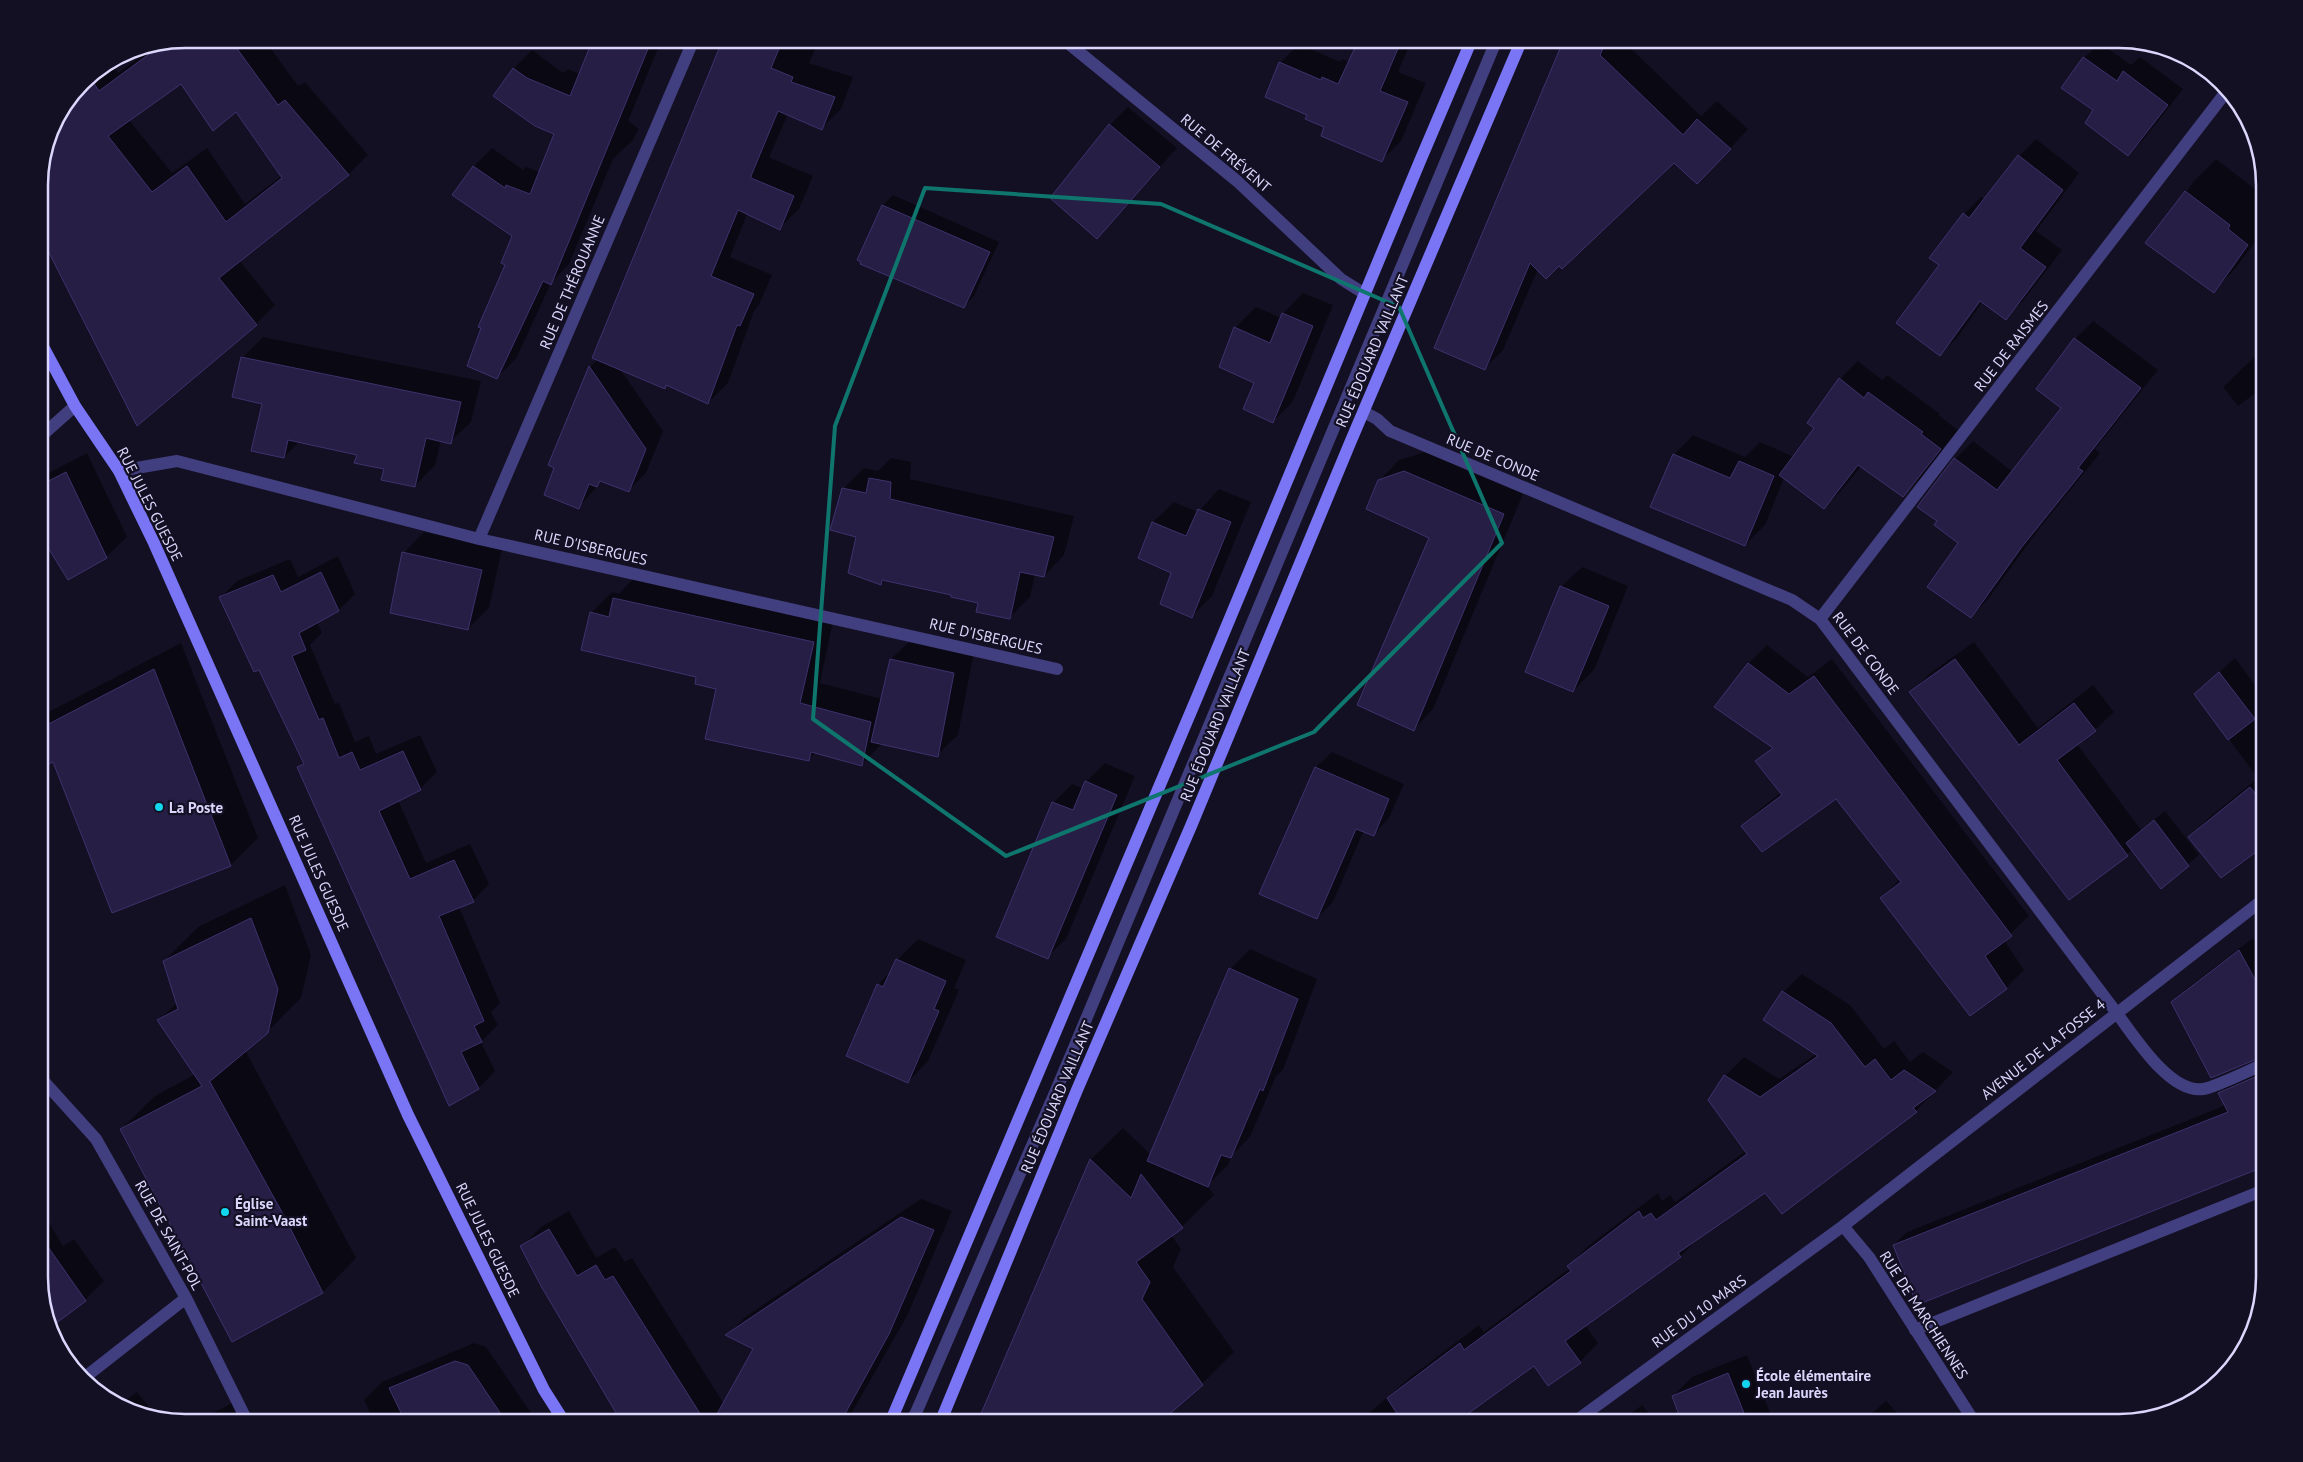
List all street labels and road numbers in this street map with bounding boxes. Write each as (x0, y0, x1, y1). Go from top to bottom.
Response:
street label: RUE DE FRÉVENT (1177, 110, 1276, 197)
street label: RUE DE THÉROUANNE (535, 212, 609, 352)
street label: RUE ÉDOUARD VAILLANT (1331, 271, 1413, 430)
street label: RUE DE RAISMES (1970, 297, 2052, 395)
street label: RUE DE CONDE (1444, 429, 1542, 485)
street label: RUE JULES GUESDE (113, 444, 187, 564)
street label: RUE D'ISBERGUES (533, 525, 649, 569)
street label: RUE DE CONDE (1829, 608, 1903, 698)
street label: RUE D'ISBERGUES (928, 614, 1044, 658)
street label: RUE ÉDOUARD VAILLANT (1176, 645, 1255, 804)
street label: RUE JULES GUESDE (285, 812, 353, 934)
street label: AVENUE DE LA FOSSE 4 (1977, 995, 2109, 1103)
street label: RUE ÉDOUARD VAILLANT (1016, 1017, 1098, 1176)
street label: RUE DE SAINT-POL (131, 1177, 207, 1293)
street label: RUE JULES GUESDE (452, 1179, 524, 1301)
street label: RUE DE MARCHIENNES (1876, 1247, 1972, 1383)
street label: RUE DU 10 MARS (1648, 1270, 1750, 1352)

